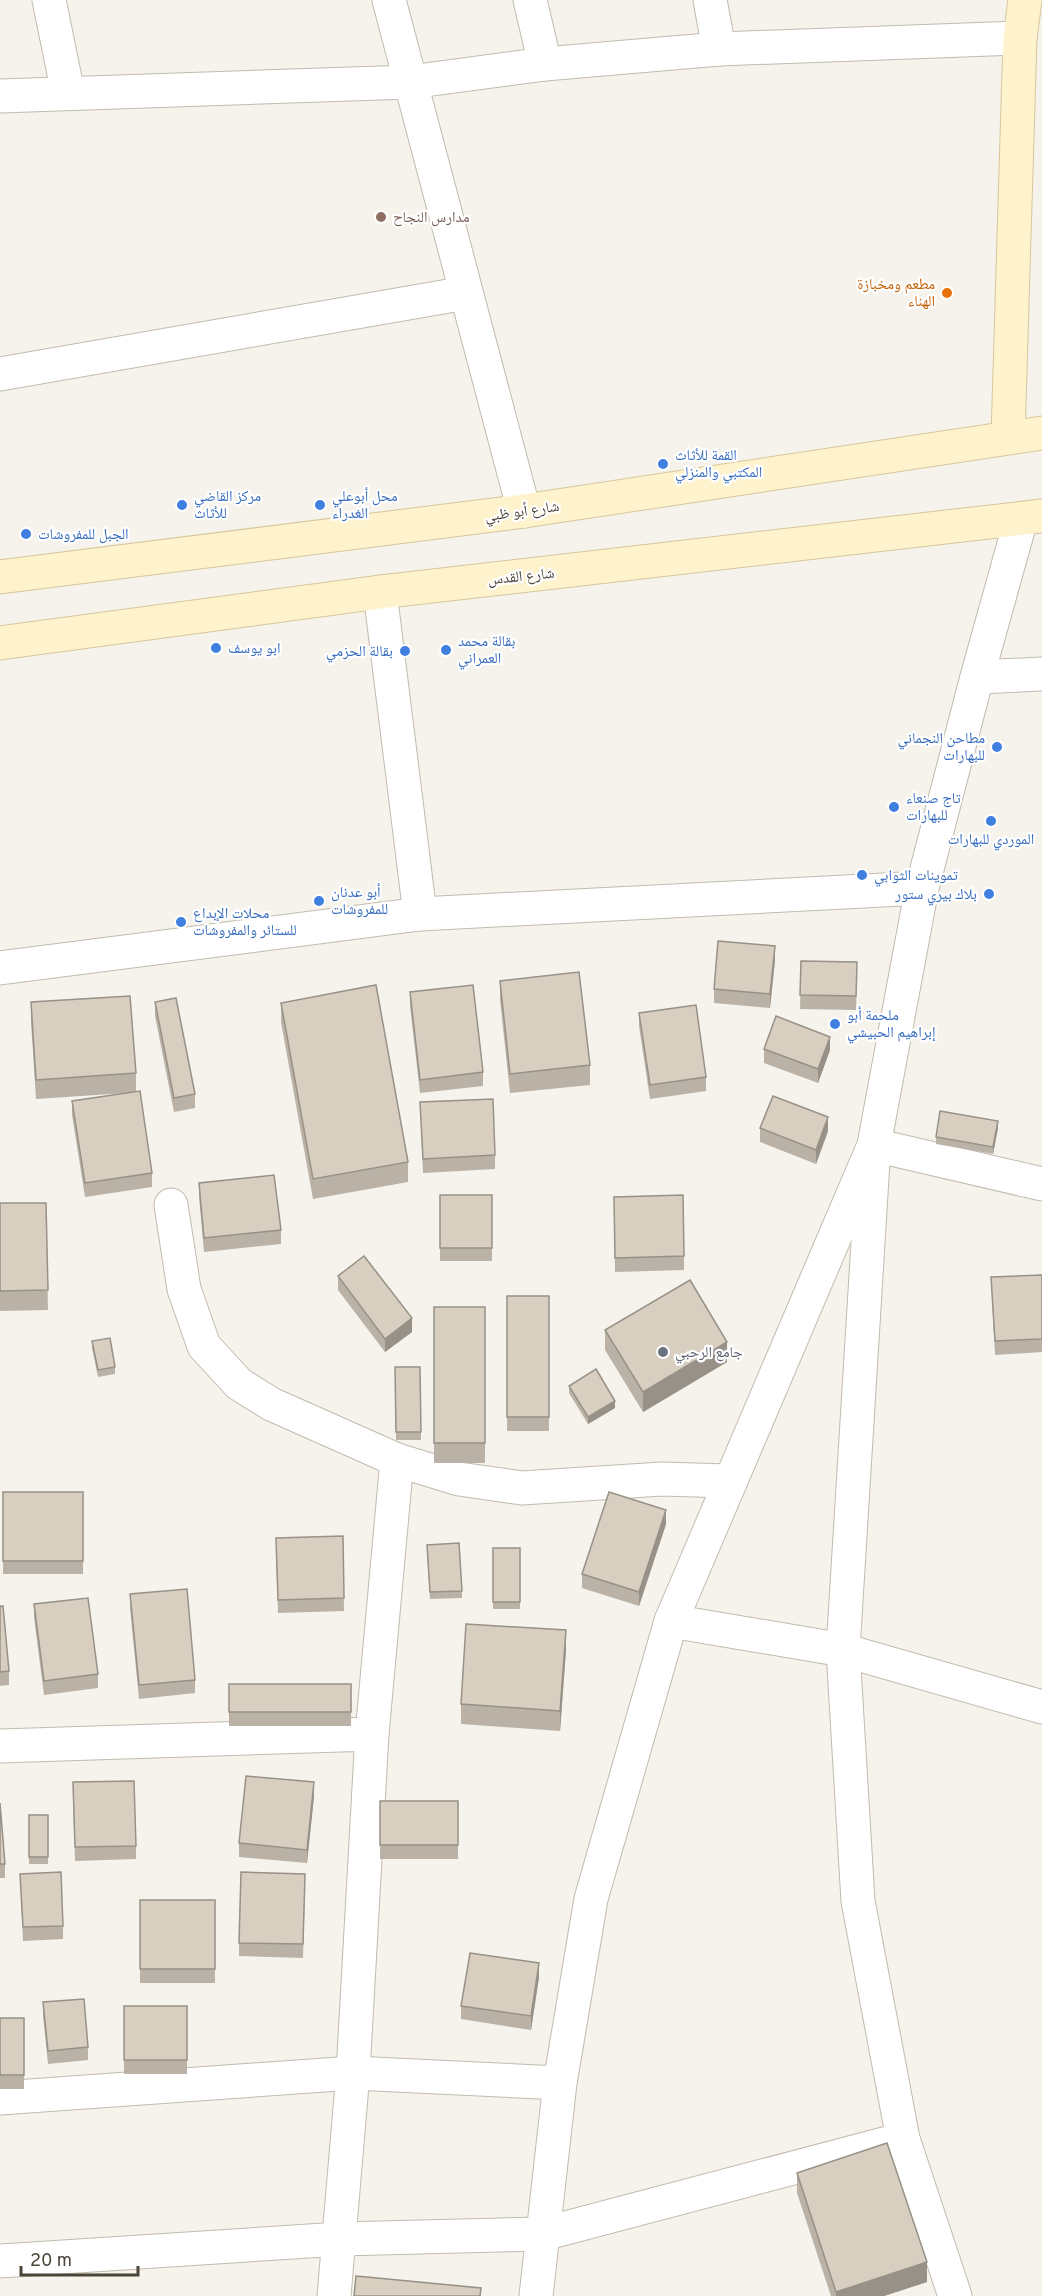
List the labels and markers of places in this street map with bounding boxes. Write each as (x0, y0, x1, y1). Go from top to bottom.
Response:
place label: مدارس النجاح (393, 209, 470, 228)
marker: مدارس النجاح (374, 210, 388, 224)
place label: مطعم ومخبازة الهناء (857, 276, 935, 312)
marker: مطعم ومخبازة الهناء (940, 286, 954, 300)
place label: القمة للأثاث المكتبي والمنزلي (675, 447, 762, 484)
marker: القمة للأثاث المكتبي والمنزلي (656, 457, 670, 471)
place label: محل أبوعلي الغدراء (332, 487, 398, 524)
place label: مركز القاضي للأثاث (194, 488, 261, 524)
marker: مركز القاضي للأثاث (175, 498, 189, 512)
marker: محل أبوعلي الغدراء (313, 498, 327, 512)
place label: الجبل للمفروشات (38, 526, 129, 545)
marker: الجبل للمفروشات (19, 527, 33, 541)
place label: بقالة محمد العمراني (458, 633, 515, 670)
place label: ابو يوسف (228, 640, 281, 659)
marker: ابو يوسف (209, 641, 223, 655)
place label: بقالة الحزمي (326, 643, 393, 663)
marker: بقالة محمد العمراني (439, 643, 453, 657)
marker: بقالة الحزمي (398, 644, 412, 658)
place label: مطاحن النجماني للبهارات (898, 730, 985, 766)
marker: مطاحن النجماني للبهارات (990, 740, 1004, 754)
place label: تاج صنعاء للبهارات (906, 790, 961, 826)
marker: تاج صنعاء للبهارات (887, 800, 901, 814)
marker: الموردي للبهارات (984, 814, 998, 828)
place label: الموردي للبهارات (948, 831, 1034, 851)
place label: تموينات الثوابي (874, 867, 959, 887)
marker: تموينات الثوابي (855, 868, 869, 882)
place label: أبو عدنان للمفروشات (331, 883, 388, 920)
place label: بلاك بيري ستور (894, 886, 977, 906)
marker: بلاك بيري ستور (982, 887, 996, 901)
marker: أبو عدنان للمفروشات (312, 894, 326, 908)
place label: محلات الإبداع للستائر والمفروشات (193, 905, 297, 941)
marker: محلات الإبداع للستائر والمفروشات (174, 915, 188, 929)
place label: ملحمة أبو إبراهيم الحبيشي (847, 1006, 936, 1044)
marker: ملحمة أبو إبراهيم الحبيشي (828, 1017, 842, 1031)
place label: جامع الرحبي (675, 1344, 743, 1364)
marker: جامع الرحبي (656, 1345, 670, 1359)

